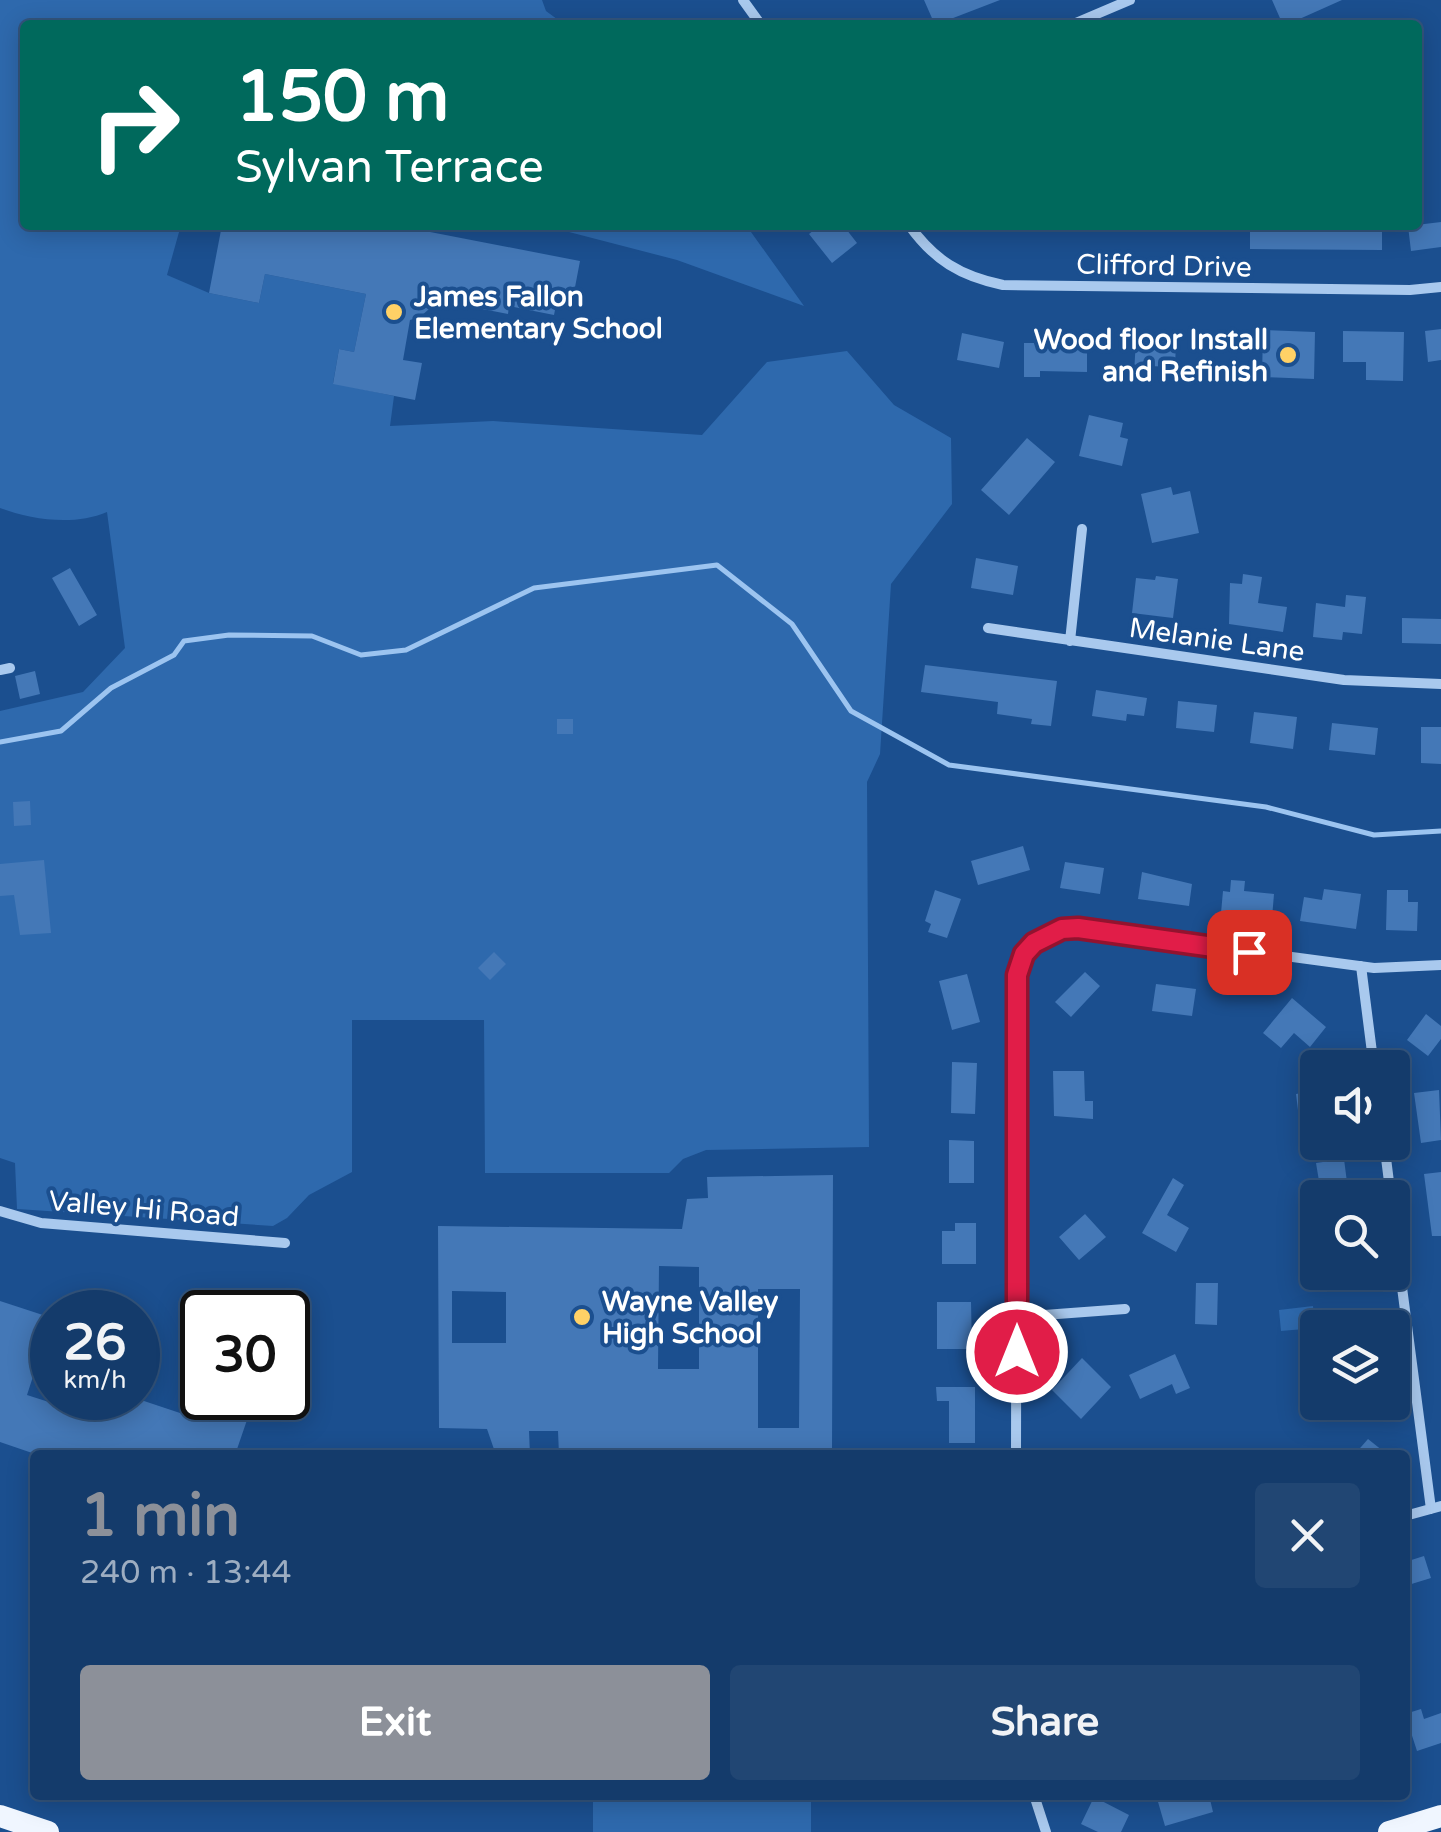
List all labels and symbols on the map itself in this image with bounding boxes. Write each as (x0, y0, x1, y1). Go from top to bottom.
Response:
street label: Clifford Drive (1076, 247, 1252, 285)
place label: James Fallon Elementary School (413, 280, 663, 346)
marker: James Fallon Elementary School (383, 301, 405, 323)
place label: Wood floor Install and Refinish (1034, 323, 1268, 389)
marker: Wood floor Install and Refinish (1277, 344, 1299, 366)
street label: Melanie Lane (1127, 611, 1307, 669)
pin (1207, 910, 1292, 995)
street label: Valley Hi Road (47, 1184, 241, 1234)
place label: Wayne Valley High School (602, 1285, 778, 1351)
speed limit sign: 30 (180, 1290, 310, 1420)
position arrow (965, 1300, 1069, 1404)
marker: Wayne Valley High School (571, 1306, 593, 1328)

